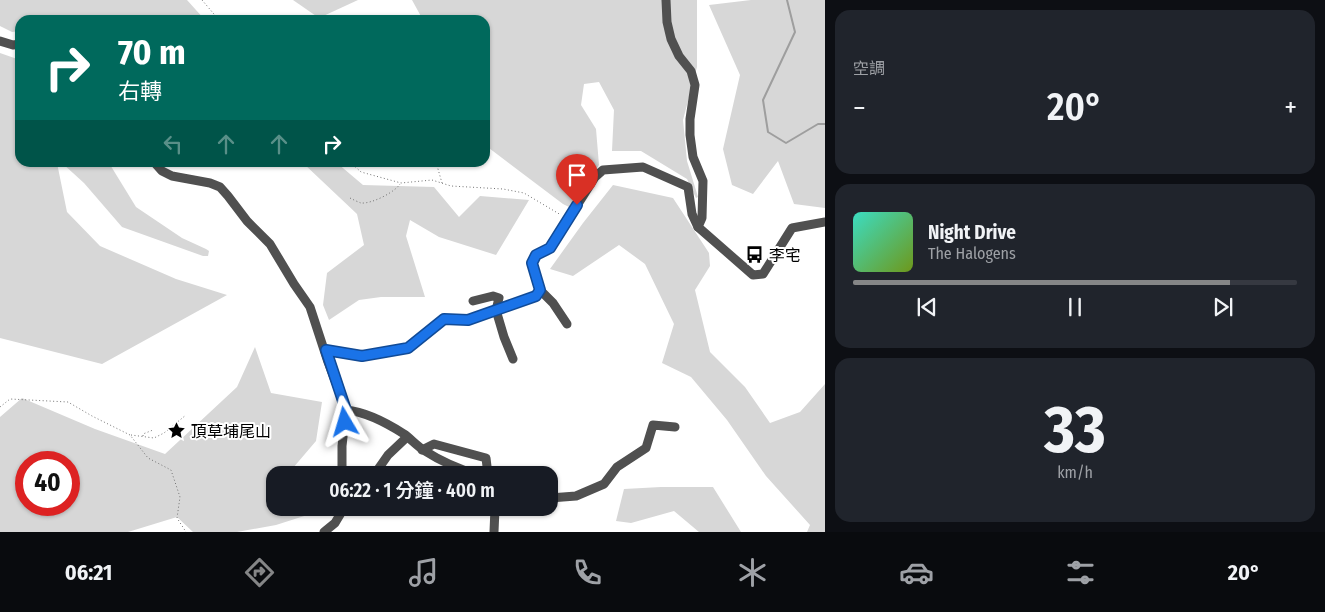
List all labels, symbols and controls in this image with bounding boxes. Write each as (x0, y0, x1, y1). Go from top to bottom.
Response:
text: 70 m (118, 31, 186, 73)
icon: right (35, 35, 100, 100)
text: 空調 (853, 59, 885, 78)
text: 右轉 (118, 78, 162, 105)
text: 20° (1047, 84, 1103, 130)
text: − (853, 91, 866, 124)
text: + (1284, 91, 1297, 124)
icon: left (159, 130, 187, 158)
icon: ahead (212, 130, 240, 158)
icon: ahead (265, 130, 293, 158)
icon: right (318, 130, 346, 158)
pin (556, 154, 598, 205)
icon: arrive (563, 161, 591, 189)
text: Night Drive (928, 221, 1016, 244)
text: The Halogens (928, 244, 1016, 263)
bus stop icon: 李宅 (745, 245, 765, 265)
place label: 李宅 (769, 246, 801, 265)
icon: previous (913, 293, 941, 321)
icon: pause (1061, 293, 1089, 321)
icon: next (1209, 293, 1237, 321)
text: 33 (1044, 391, 1106, 469)
position arrow (318, 395, 370, 447)
place icon: 頂草埔尾山 (167, 421, 187, 441)
place label: 頂草埔尾山 (191, 422, 271, 441)
speed limit sign: 40 (15, 451, 80, 516)
text: km/h (1057, 463, 1093, 482)
text: 06:22 · 1 分鐘 · 400 m (329, 479, 495, 502)
icon: directions (242, 555, 277, 590)
icon: music (406, 555, 441, 590)
icon: phone (570, 555, 605, 590)
icon: climate (735, 555, 770, 590)
icon: car (899, 555, 934, 590)
icon: filters (1063, 555, 1098, 590)
text: 06:21 (65, 559, 112, 586)
text: 20° (1228, 559, 1260, 586)

